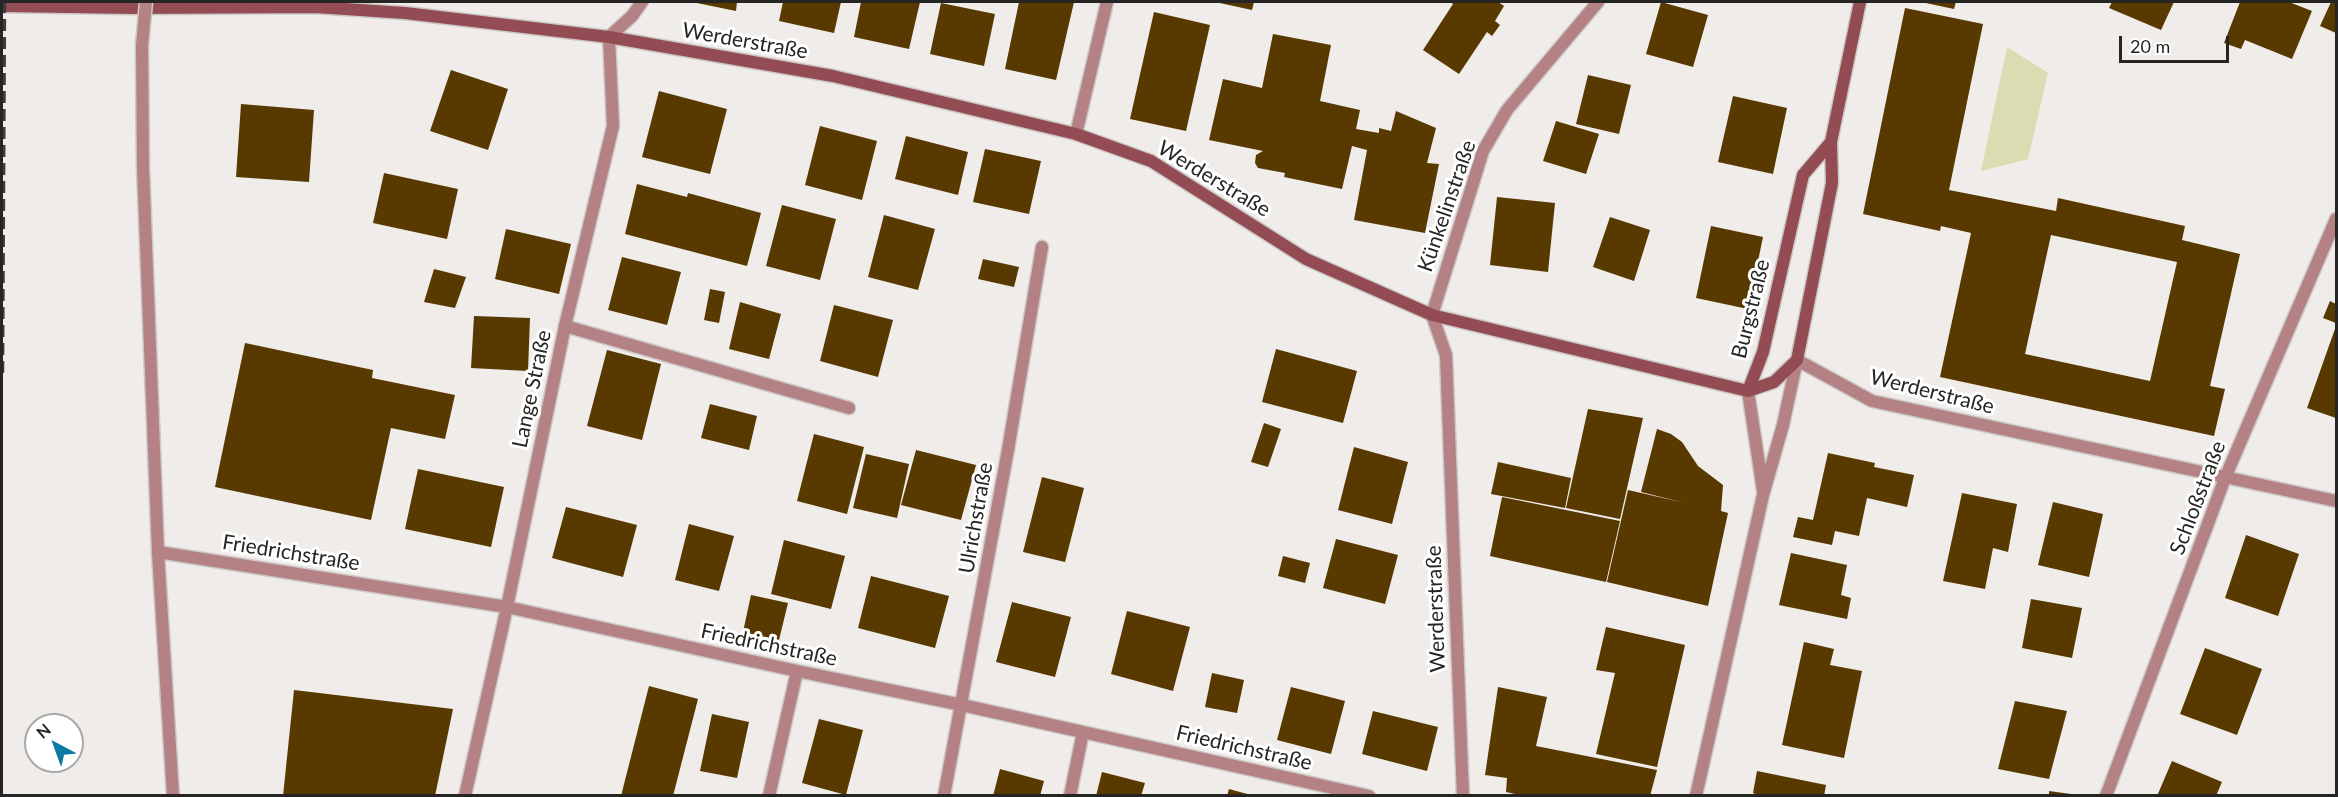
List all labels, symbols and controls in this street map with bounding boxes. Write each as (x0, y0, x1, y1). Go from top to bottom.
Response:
street label: Werderstraße (680, 18, 810, 64)
scale bar (2122, 24, 2232, 62)
text: 20 m (2130, 35, 2170, 57)
street label: Werderstraße (1153, 135, 1275, 223)
street label: Künkelinstraße (1413, 137, 1481, 275)
street label: Burgstraße (1727, 257, 1775, 361)
street label: Lange Straße (507, 328, 557, 450)
street label: Werderstraße (1867, 364, 1997, 420)
street label: Schloßstraße (2165, 438, 2231, 558)
street label: Ulrichstraße (954, 460, 998, 576)
street label: Friedrichstraße (221, 530, 361, 576)
street label: Werderstraße (1421, 545, 1451, 673)
street label: Friedrichstraße (699, 618, 839, 672)
north arrow (24, 713, 84, 773)
text: N (32, 719, 54, 742)
street label: Friedrichstraße (1174, 720, 1314, 776)

